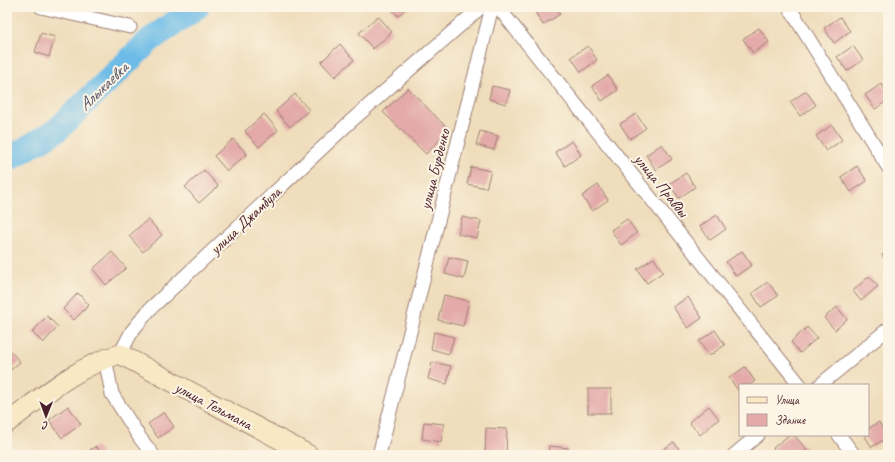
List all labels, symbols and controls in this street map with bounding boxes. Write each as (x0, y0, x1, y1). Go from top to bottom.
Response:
water label: Алыкаевка (74, 56, 134, 115)
street label: улица Бурденко (415, 125, 455, 213)
street label: улица Правды (629, 149, 694, 223)
street label: улица Джамбула (205, 182, 287, 259)
street label: улица Тельмана (171, 377, 257, 435)
legend (739, 384, 869, 436)
text: Улица (775, 392, 800, 408)
north arrow (26, 396, 66, 436)
text: Здание (775, 412, 806, 428)
text: С (41, 419, 49, 433)

